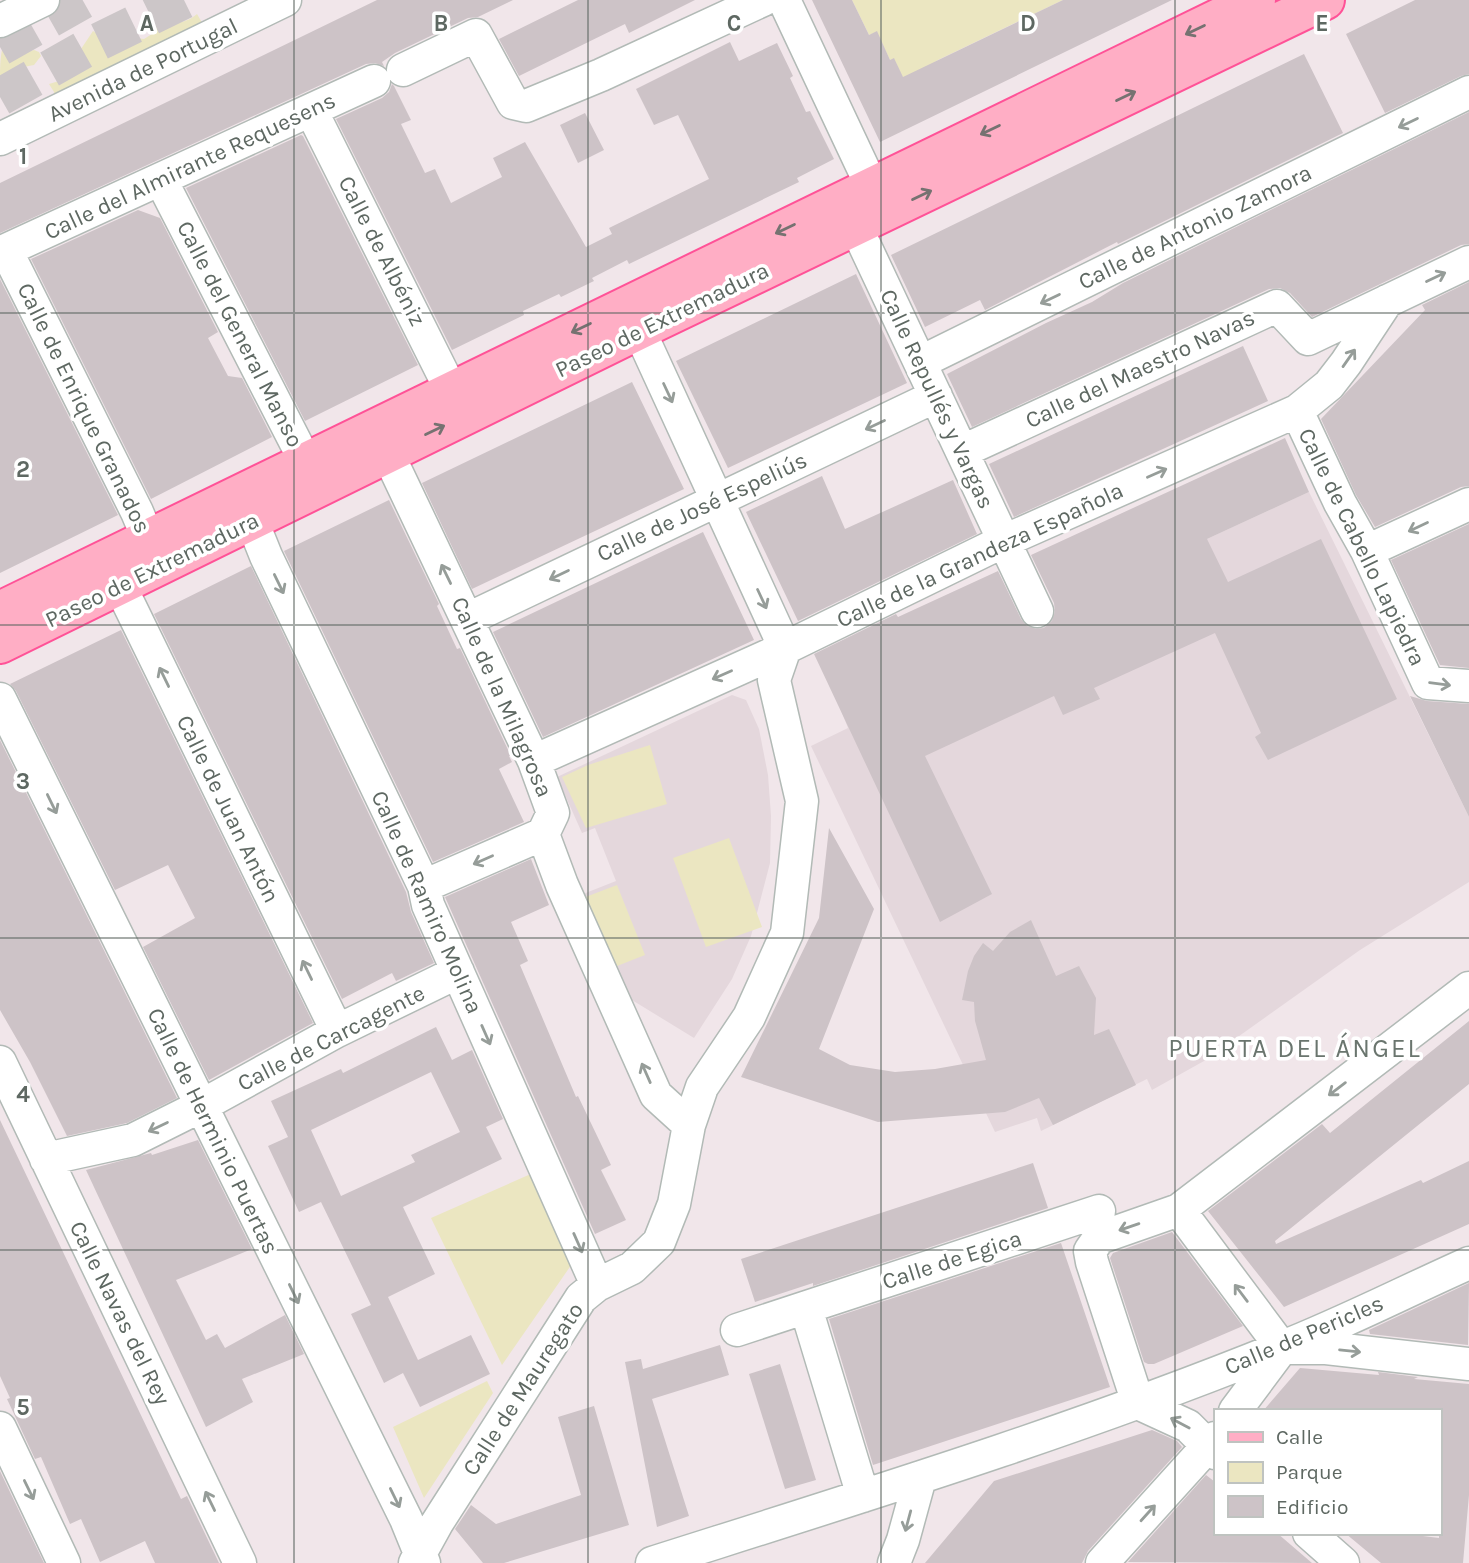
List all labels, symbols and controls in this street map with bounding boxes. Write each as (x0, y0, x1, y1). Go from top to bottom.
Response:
text: B (434, 10, 448, 37)
text: C (727, 10, 741, 37)
text: D (1020, 10, 1036, 37)
text: E (1315, 10, 1329, 37)
street label: Avenida de Portugal (44, 12, 242, 128)
one-way arrow (1185, 24, 1206, 37)
street label: Calle del Almirante Requesens (40, 87, 340, 245)
one-way arrow (1115, 89, 1136, 102)
one-way arrow (1398, 116, 1419, 130)
one-way arrow (980, 123, 1001, 137)
text: 1 (19, 143, 27, 170)
street label: Calle de Antonio Zamora (1074, 159, 1316, 295)
street label: Calle de Albéniz (333, 172, 431, 330)
one-way arrow (911, 188, 932, 201)
street label: Calle del General Manso (171, 216, 309, 452)
one-way arrow (775, 223, 796, 236)
street label: Paseo de Extremadura (551, 256, 773, 384)
one-way arrow (1425, 270, 1446, 284)
street label: Calle de Enrique Granados (12, 278, 156, 538)
street label: Calle Repullés y Vargas (874, 285, 1000, 513)
one-way arrow (1040, 292, 1061, 306)
street label: Calle del Maestro Navas (1021, 304, 1259, 434)
one-way arrow (571, 322, 592, 336)
one-way arrow (1342, 349, 1356, 368)
one-way arrow (662, 382, 675, 403)
one-way arrow (865, 419, 886, 432)
one-way arrow (424, 423, 445, 436)
street label: Calle de Cabello Lapiedra (1293, 424, 1431, 670)
street label: Calle de José Espeliús (593, 446, 811, 568)
text: 2 (16, 456, 30, 483)
one-way arrow (1146, 466, 1167, 479)
street label: Calle de la Grandeza Española (832, 477, 1128, 633)
street label: Paseo de Extremadura (41, 506, 263, 634)
one-way arrow (1408, 521, 1429, 534)
one-way arrow (439, 564, 453, 585)
one-way arrow (548, 569, 570, 582)
one-way arrow (273, 573, 286, 594)
one-way arrow (756, 588, 770, 609)
street label: Calle de la Milagrosa (446, 593, 558, 801)
one-way arrow (156, 667, 170, 688)
one-way arrow (712, 669, 734, 682)
one-way arrow (1428, 677, 1450, 690)
street label: Calle de Juan Antón (171, 711, 285, 907)
text: 3 (16, 768, 30, 795)
street label: Calle de Ramiro Molina (366, 786, 488, 1018)
one-way arrow (45, 793, 59, 814)
one-way arrow (473, 854, 494, 867)
one-way arrow (300, 960, 313, 981)
street label: Calle de Carcagente (233, 979, 429, 1097)
street label: Calle de Herminio Puertas (142, 1003, 284, 1259)
one-way arrow (480, 1024, 493, 1046)
district label: PUERTA DEL ÁNGEL (1168, 1032, 1422, 1064)
one-way arrow (639, 1063, 652, 1084)
text: 4 (16, 1081, 30, 1108)
one-way arrow (1328, 1081, 1347, 1096)
one-way arrow (148, 1121, 169, 1135)
street label: Calle Navas del Rey (64, 1217, 176, 1410)
one-way arrow (1119, 1222, 1141, 1234)
street label: Calle de Egica (879, 1225, 1025, 1295)
one-way arrow (572, 1232, 585, 1254)
one-way arrow (287, 1283, 301, 1304)
one-way arrow (1234, 1284, 1249, 1303)
street label: Calle de Pericles (1221, 1289, 1387, 1381)
street label: Calle de Mauregato (457, 1297, 589, 1481)
one-way arrow (1338, 1345, 1361, 1358)
text: 5 (16, 1394, 30, 1421)
legend (1214, 1409, 1441, 1535)
one-way arrow (1170, 1415, 1191, 1429)
text: Calle (1276, 1425, 1323, 1449)
text: Parque (1276, 1460, 1343, 1484)
one-way arrow (23, 1479, 37, 1500)
one-way arrow (388, 1487, 402, 1508)
one-way arrow (203, 1491, 216, 1512)
text: Edificio (1276, 1495, 1349, 1519)
one-way arrow (1140, 1505, 1157, 1522)
one-way arrow (901, 1510, 914, 1532)

